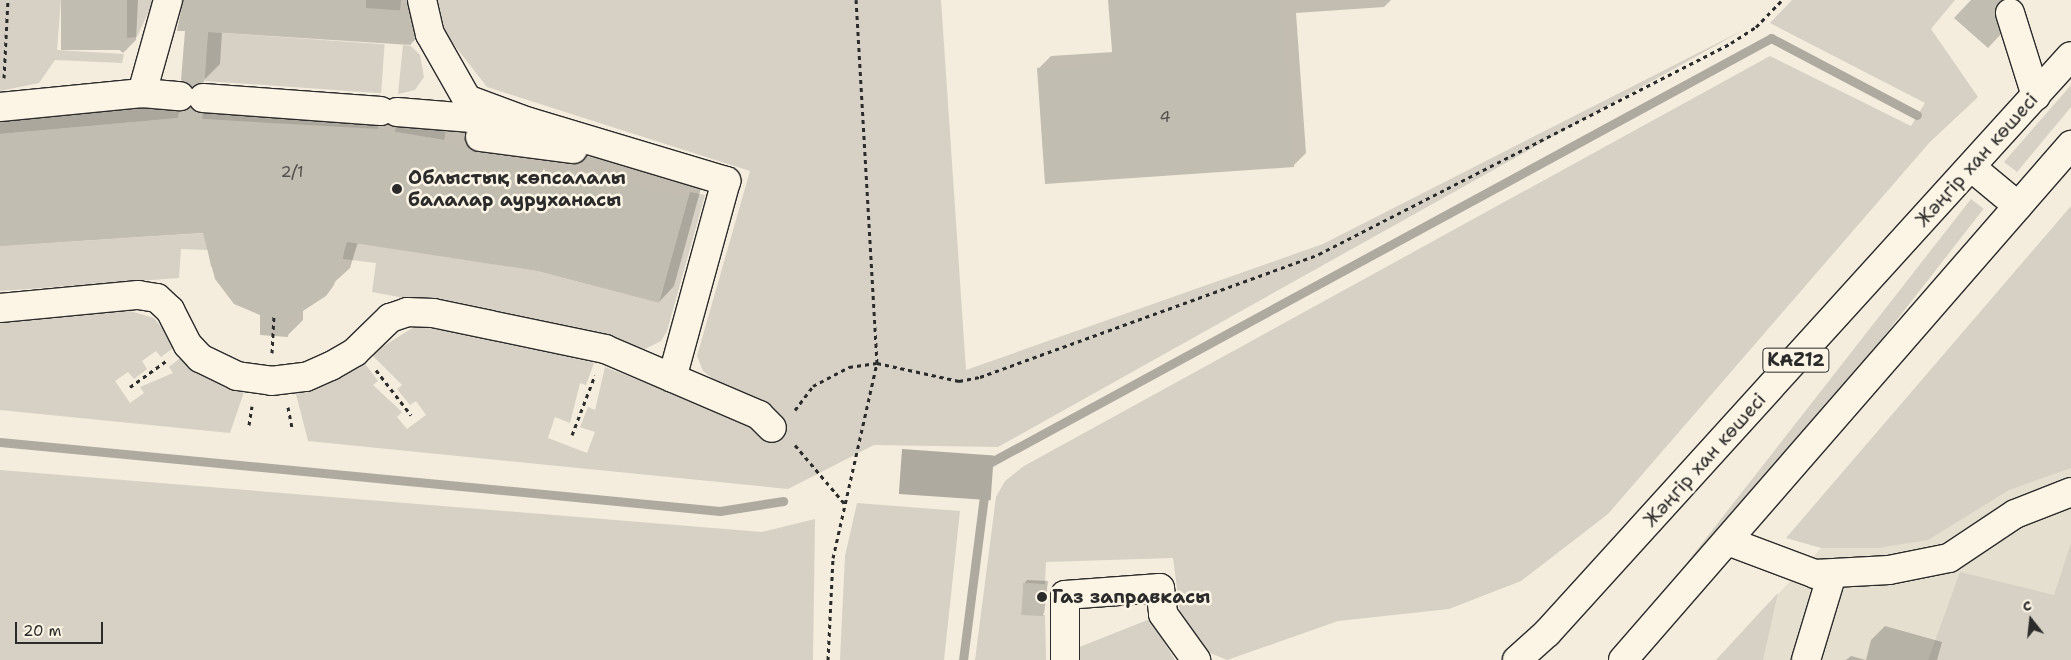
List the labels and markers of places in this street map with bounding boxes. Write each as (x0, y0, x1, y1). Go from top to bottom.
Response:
place label: Облыстық көпсалалы балалар ауруханасы (408, 167, 626, 211)
marker: Облыстық көпсалалы балалар ауруханасы (390, 182, 404, 196)
place label: Газ заправкасы (1052, 586, 1210, 608)
marker: Газ заправкасы (1036, 591, 1048, 603)

